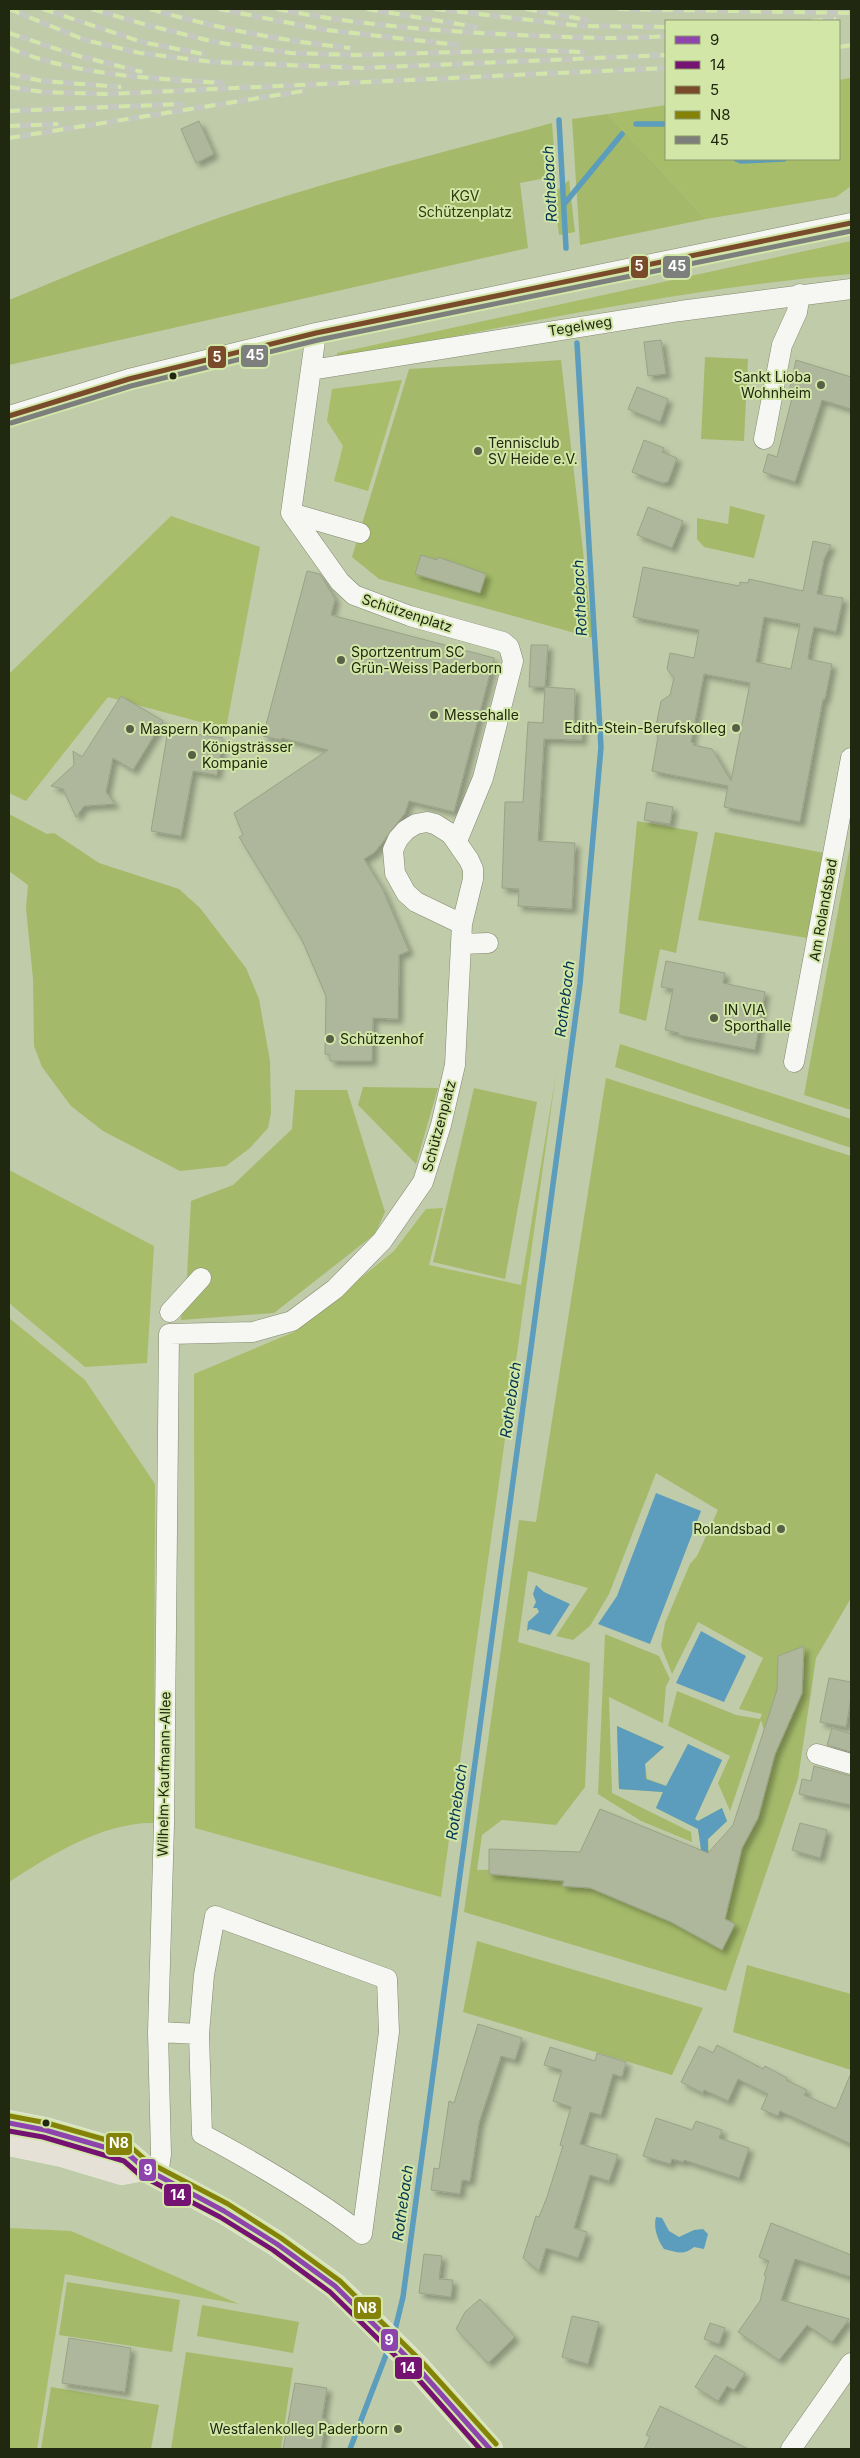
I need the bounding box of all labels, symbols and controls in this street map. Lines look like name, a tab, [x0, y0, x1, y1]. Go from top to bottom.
legend	[665, 20, 840, 160]
text: 9	[710, 30, 719, 49]
text: 14	[710, 55, 726, 74]
text: 5	[710, 80, 719, 99]
text: N8	[710, 105, 731, 124]
text: 45	[710, 130, 729, 149]
water label: Rothebach	[538, 145, 561, 223]
park label: KGV Schützenplatz	[418, 187, 512, 220]
line badge: 5	[630, 255, 649, 279]
line badge: 45	[662, 255, 691, 279]
text: 5	[635, 257, 644, 274]
text: 45	[668, 257, 686, 274]
street label: Tegelweg	[547, 312, 613, 339]
line badge: 45	[240, 344, 269, 368]
line badge: 5	[207, 345, 227, 369]
text: 45	[246, 346, 264, 363]
text: 5	[213, 348, 222, 365]
place label: Sankt Lioba Wohnheim	[733, 368, 811, 401]
unlabelled marker	[168, 371, 178, 381]
marker: Sankt Lioba Wohnheim	[815, 379, 827, 391]
place label: Tennisclub SV Heide e.V.	[488, 434, 578, 467]
marker: Tennisclub SV Heide e.V.	[472, 445, 484, 457]
water label: Rothebach	[568, 559, 591, 637]
street label: Schützenplatz	[360, 590, 455, 635]
place label: Sportzentrum SC Grün-Weiss Paderborn	[351, 643, 502, 676]
marker: Sportzentrum SC Grün-Weiss Paderborn	[335, 654, 347, 666]
place label: Messehalle	[444, 706, 519, 723]
marker: Messehalle	[428, 709, 440, 721]
place label: Edith-Stein-Berufskolleg	[564, 719, 726, 736]
place label: Maspern Kompanie	[140, 720, 268, 737]
marker: Edith-Stein-Berufskolleg	[730, 722, 742, 734]
marker: Maspern Kompanie	[124, 723, 136, 735]
place label: Königsträsser Kompanie	[202, 738, 293, 771]
marker: Königsträsser Kompanie	[186, 749, 198, 761]
street label: Am Rolandsbad	[805, 857, 840, 962]
water label: Rothebach	[550, 960, 579, 1038]
place label: IN VIA Sporthalle	[724, 1001, 791, 1034]
marker: IN VIA Sporthalle	[708, 1012, 720, 1024]
place label: Schützenhof	[340, 1030, 424, 1047]
marker: Schützenhof	[324, 1033, 336, 1045]
street label: Schützenplatz	[418, 1078, 459, 1174]
water label: Rothebach	[496, 1361, 525, 1439]
place label: Rolandsbad	[693, 1520, 771, 1537]
marker: Rolandsbad	[775, 1523, 787, 1535]
street label: Wilhelm-Kaufmann-Allee	[154, 1691, 173, 1857]
water label: Rothebach	[442, 1763, 471, 1841]
unlabelled marker	[41, 2118, 51, 2128]
line badge: N8	[105, 2132, 133, 2156]
text: N8	[109, 2134, 129, 2151]
line badge: 9	[138, 2158, 157, 2182]
text: 9	[143, 2161, 153, 2178]
water label: Rothebach	[388, 2164, 417, 2242]
line badge: 14	[163, 2183, 192, 2207]
text: 14	[170, 2186, 186, 2203]
line badge: N8	[353, 2296, 382, 2320]
text: N8	[357, 2299, 377, 2316]
line badge: 9	[380, 2328, 399, 2352]
text: 9	[384, 2331, 394, 2348]
line badge: 14	[394, 2356, 423, 2380]
text: 14	[400, 2359, 416, 2376]
place label: Westfalenkolleg Paderborn	[209, 2420, 388, 2437]
marker: Westfalenkolleg Paderborn	[392, 2423, 404, 2435]

